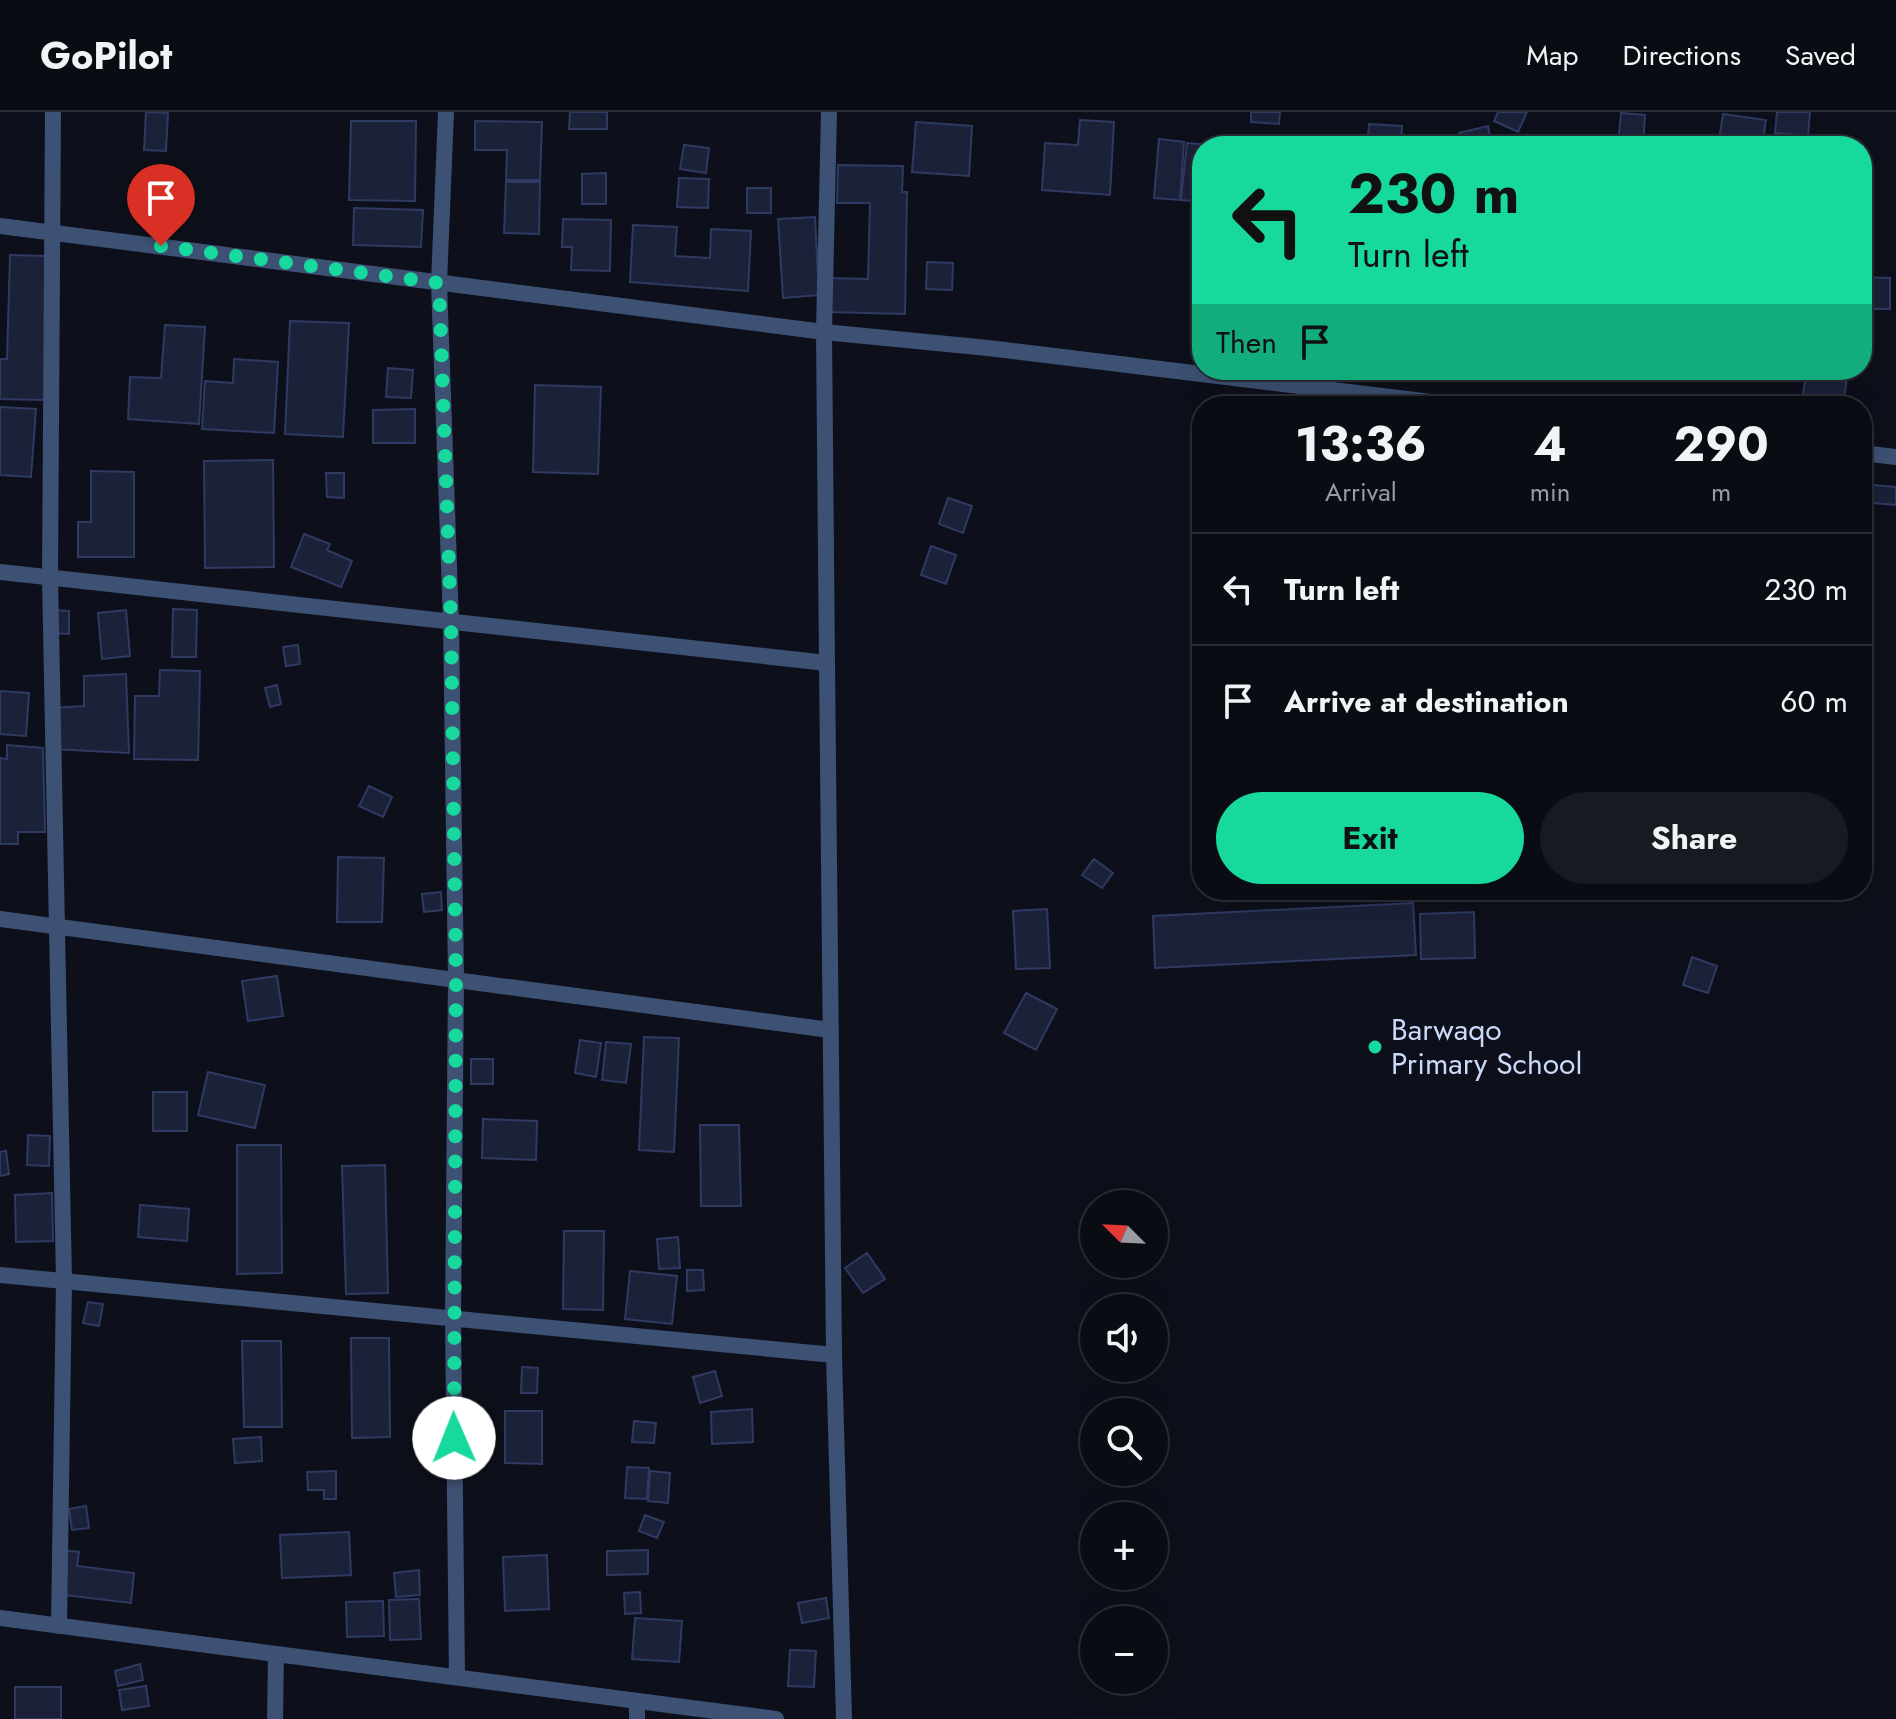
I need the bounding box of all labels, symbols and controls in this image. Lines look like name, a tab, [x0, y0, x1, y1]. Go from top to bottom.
text: GoPilot	[40, 28, 172, 83]
text: Map	[1526, 35, 1578, 76]
text: Directions	[1622, 35, 1741, 76]
text: Saved	[1785, 35, 1856, 76]
text: 230 m	[1348, 153, 1519, 234]
pin	[127, 164, 195, 246]
icon: left	[1216, 168, 1320, 272]
icon: arrive	[139, 176, 183, 220]
text: Turn left	[1348, 228, 1469, 280]
icon: arrive	[1293, 320, 1337, 364]
text: Then	[1216, 321, 1277, 364]
text: 13:36	[1295, 410, 1427, 479]
text: 4	[1533, 410, 1567, 479]
text: 290	[1674, 410, 1769, 479]
text: Arrival	[1325, 473, 1397, 511]
text: min	[1530, 473, 1570, 511]
text: m	[1711, 473, 1731, 511]
icon: left	[1216, 567, 1260, 611]
text: Turn left	[1284, 568, 1399, 611]
text: 230 m	[1764, 568, 1848, 611]
icon: arrive	[1216, 679, 1260, 723]
text: Arrive at destination	[1284, 680, 1569, 723]
text: 60 m	[1780, 680, 1848, 723]
button: Exit	[1216, 792, 1524, 884]
button: Share	[1540, 792, 1848, 884]
place label: Barwaqo Primary School	[1391, 1008, 1582, 1085]
marker: Barwaqo Primary School	[1366, 1038, 1384, 1056]
north arrow	[1080, 1190, 1168, 1278]
map controls	[1080, 1190, 1168, 1694]
button: sound	[1080, 1294, 1168, 1382]
position arrow	[412, 1396, 496, 1480]
button: search	[1080, 1398, 1168, 1486]
button: +	[1080, 1502, 1168, 1590]
button: −	[1080, 1606, 1168, 1694]

